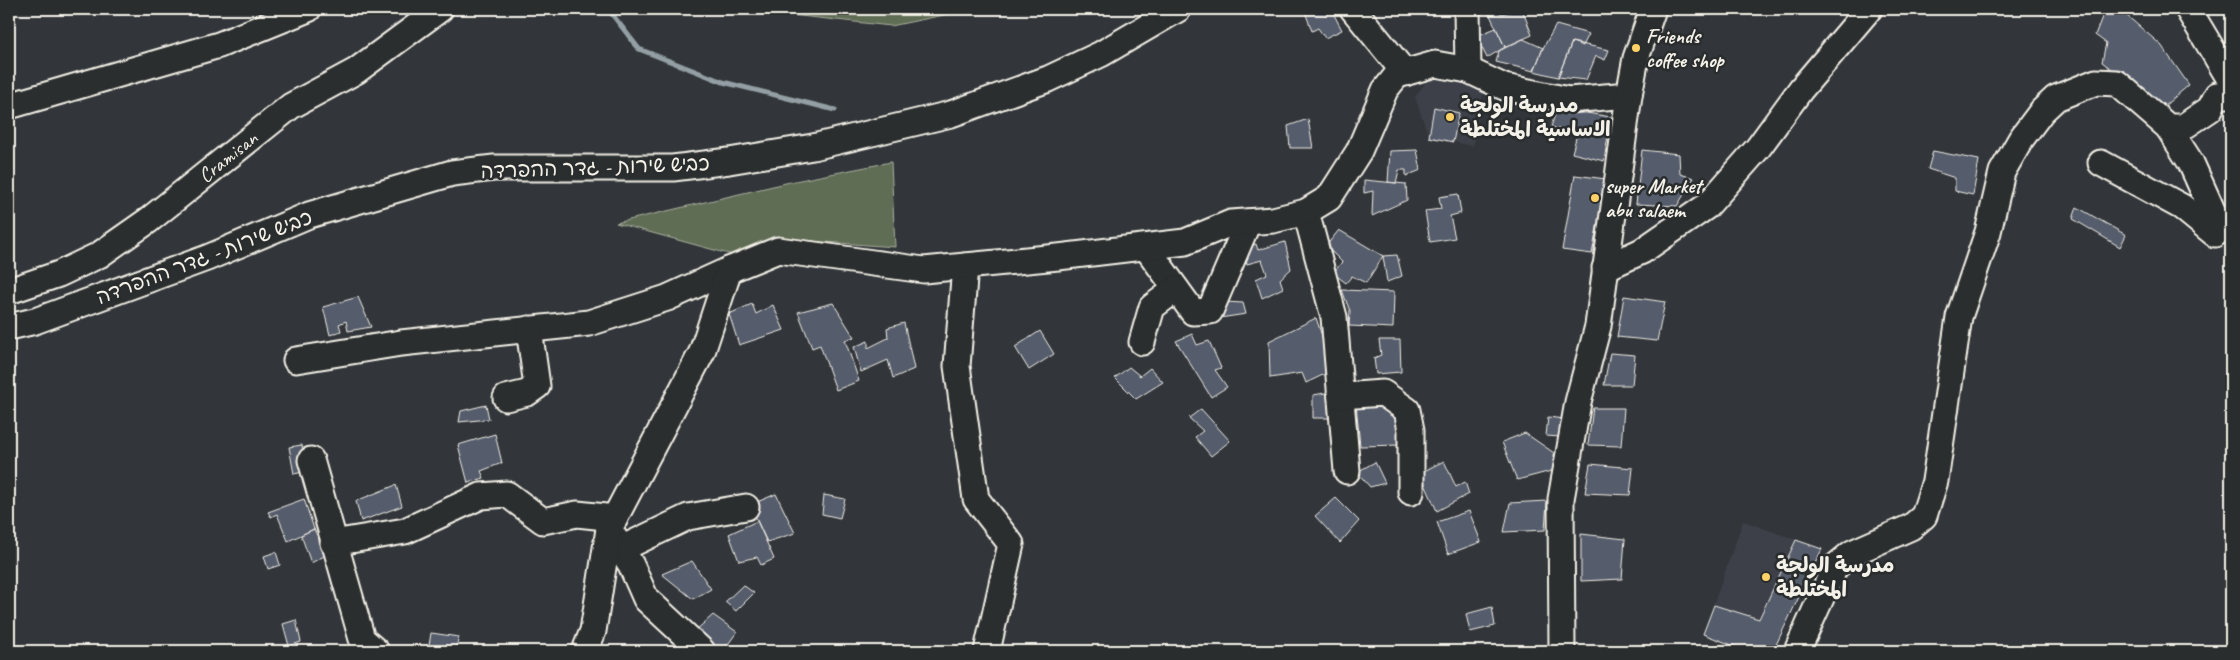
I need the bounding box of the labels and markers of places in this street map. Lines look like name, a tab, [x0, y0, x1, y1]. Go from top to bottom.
place label: Friends coffee shop	[1646, 23, 1726, 73]
marker: Friends coffee shop	[1630, 42, 1642, 54]
place label: مدرسة الولجة الاساسية المختلطة	[1460, 92, 1611, 142]
marker: مدرسة الولجة الاساسية المختلطة	[1444, 111, 1456, 123]
place label: super Market abu salaem	[1605, 173, 1704, 223]
marker: super Market abu salaem	[1589, 192, 1601, 204]
place label: مدرسة الولجة المختلطة	[1776, 552, 1894, 602]
marker: مدرسة الولجة المختلطة	[1760, 571, 1772, 583]

